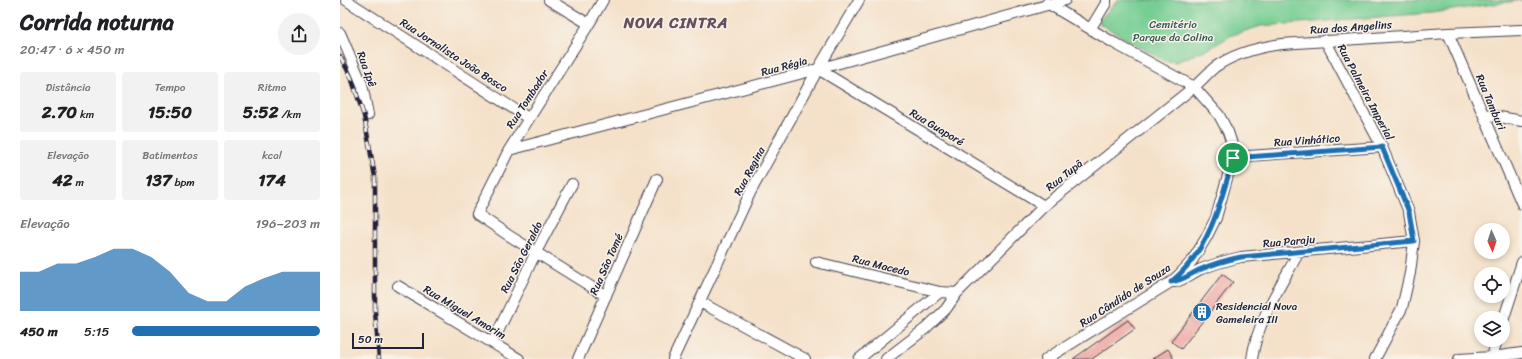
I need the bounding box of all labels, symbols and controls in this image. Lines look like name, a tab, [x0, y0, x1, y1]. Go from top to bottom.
text: Corrida noturna	[20, 3, 174, 42]
district label: NOVA CINTRA	[623, 10, 728, 36]
button: share	[278, 13, 320, 55]
street label: Rua Jornalista João Bosco	[396, 13, 512, 98]
park label: Cemitério Parque da Colina	[1133, 15, 1214, 47]
street label: Rua dos Angelins	[1310, 15, 1393, 40]
text: 20:47 · 6 × 450 m	[20, 38, 124, 61]
street label: Rua Palmeira Imperial	[1332, 41, 1399, 145]
street label: Rua Ipê	[351, 49, 382, 90]
street label: Rua Régia	[759, 51, 810, 82]
street label: Rua Tombador	[501, 65, 554, 133]
street label: Rua Tamburi	[1470, 71, 1511, 134]
text: Distância	[45, 78, 91, 97]
text: Tempo	[155, 78, 185, 97]
text: Ritmo	[258, 78, 286, 97]
text: 2.70	[42, 97, 77, 127]
text: 15:50	[148, 97, 192, 127]
text: 5:52	[243, 97, 279, 127]
street label: Rua Guaporé	[906, 104, 968, 151]
text: km	[77, 105, 94, 124]
text: /km	[279, 105, 301, 124]
street label: Rua Vinhático	[1273, 129, 1341, 152]
pin	[1216, 141, 1250, 175]
street label: Rua Regina	[729, 143, 770, 199]
text: Elevação	[47, 146, 89, 165]
text: Batimentos	[142, 146, 198, 165]
text: kcal	[262, 146, 282, 165]
icon: arrive	[1222, 147, 1244, 169]
street label: Rua Tupã	[1041, 154, 1087, 196]
text: 42	[52, 165, 73, 195]
text: 137	[145, 165, 172, 195]
text: 174	[258, 165, 286, 195]
text: m	[73, 173, 84, 192]
text: bpm	[172, 173, 195, 192]
text: Elevação	[20, 212, 70, 235]
text: 196–203 m	[255, 212, 320, 235]
street label: Rua São Geraldo	[495, 217, 548, 297]
north arrow	[1474, 223, 1510, 259]
map controls	[1474, 223, 1510, 347]
street label: Rua São Tomé	[584, 230, 629, 298]
street label: Rua Paraju	[1262, 230, 1316, 253]
street label: Rua Macedo	[850, 249, 912, 282]
street label: Rua Cândido de Souza	[1076, 258, 1175, 332]
button: locate	[1474, 267, 1510, 303]
street label: Rua Miguel Amorim	[420, 280, 510, 345]
place label: Residencial Nova Gameleira III	[1216, 297, 1298, 329]
building icon: Residencial Nova Gameleira III	[1191, 301, 1213, 323]
button: layers	[1474, 311, 1510, 347]
text: 450 m	[20, 320, 58, 343]
text: 5:15	[84, 320, 109, 343]
text: 50 m	[358, 330, 383, 349]
scale bar	[352, 331, 424, 350]

